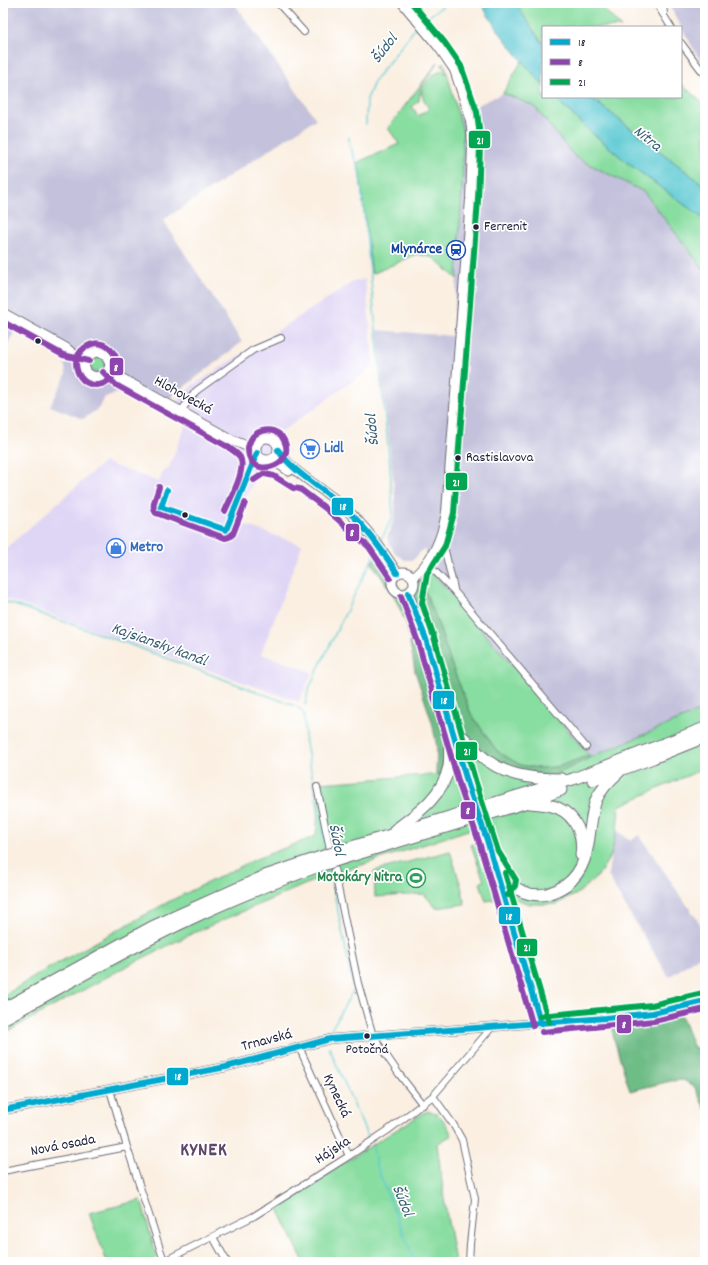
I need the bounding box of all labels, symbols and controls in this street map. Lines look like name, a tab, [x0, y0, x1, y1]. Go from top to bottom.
legend	[542, 26, 682, 98]
water label: Šúdol	[366, 28, 405, 69]
text: 18	[578, 35, 586, 52]
text: 8	[578, 55, 583, 72]
text: 21	[578, 75, 586, 92]
water label: Nitra	[628, 121, 667, 158]
line badge: 21	[468, 130, 491, 149]
text: 21	[476, 134, 484, 150]
place label: Ferrenit	[484, 217, 527, 237]
marker: Ferrenit	[471, 222, 481, 232]
place label: Mlynárce	[391, 239, 442, 261]
station icon: Mlynárce	[445, 239, 467, 261]
unlabelled marker	[33, 336, 43, 346]
line badge: 8	[109, 357, 124, 376]
text: 8	[114, 361, 119, 377]
street label: Hlohovecká	[150, 371, 217, 421]
water label: Šúdol	[360, 412, 386, 447]
supermarket icon: Lidl	[299, 438, 321, 460]
place label: Lidl	[324, 438, 344, 460]
place label: Rastislavova	[466, 448, 534, 468]
marker: Rastislavova	[453, 453, 463, 463]
line badge: 21	[445, 472, 468, 491]
text: 21	[452, 476, 460, 492]
line badge: 18	[331, 497, 354, 516]
text: 18	[340, 500, 347, 516]
unlabelled marker	[180, 510, 190, 520]
line badge: 8	[345, 523, 360, 542]
text: 8	[350, 526, 355, 542]
shop icon: Metro	[105, 537, 127, 559]
place label: Metro	[130, 537, 163, 559]
water label: Kajsiansky kanál	[108, 617, 211, 673]
line badge: 18	[432, 690, 455, 710]
text: 18	[441, 694, 448, 710]
line badge: 21	[455, 741, 478, 761]
text: 21	[463, 745, 471, 761]
line badge: 8	[460, 801, 476, 820]
text: 8	[466, 804, 471, 820]
water label: Šúdol	[322, 822, 351, 859]
place label: Motokáry Nitra	[317, 867, 403, 889]
sports icon: Motokáry Nitra	[405, 867, 427, 889]
line badge: 18	[498, 906, 521, 925]
text: 18	[506, 910, 513, 926]
line badge: 21	[516, 938, 538, 957]
text: 21	[523, 941, 531, 957]
line badge: 8	[616, 1014, 632, 1034]
text: 8	[622, 1018, 627, 1034]
street label: Trnavská	[239, 1024, 295, 1058]
marker: Potočná	[362, 1031, 372, 1041]
place label: Potočná	[345, 1040, 389, 1060]
line badge: 18	[166, 1067, 189, 1086]
text: 18	[175, 1070, 182, 1086]
street label: Kynecká	[316, 1070, 356, 1122]
street label: Nová osada	[29, 1129, 98, 1163]
street label: Hájska	[311, 1131, 356, 1171]
district label: KYNEK	[180, 1138, 228, 1165]
water label: Šúdol	[385, 1182, 419, 1221]

